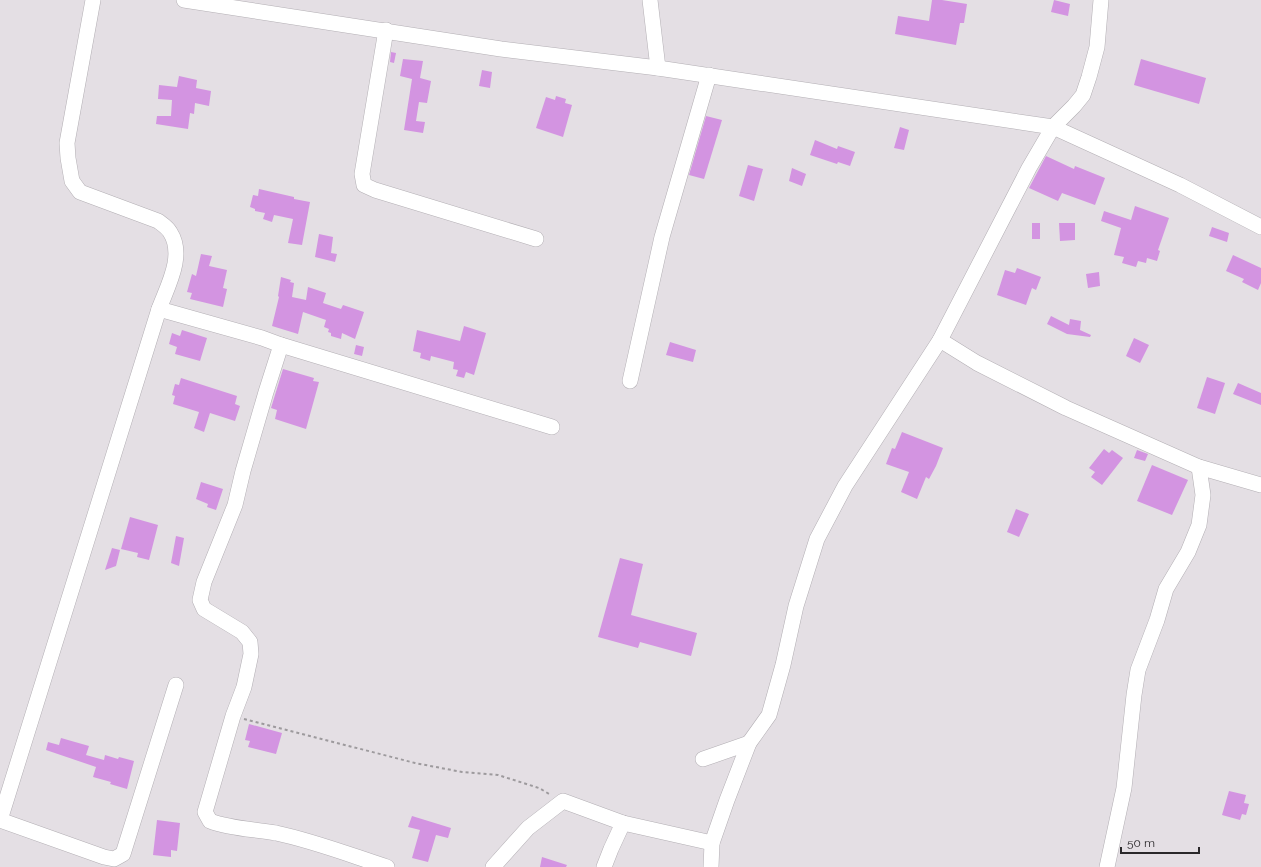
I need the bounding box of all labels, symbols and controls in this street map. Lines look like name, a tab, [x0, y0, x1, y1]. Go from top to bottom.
scale bar	[1121, 829, 1199, 855]
text: 50 m	[1127, 836, 1155, 850]

